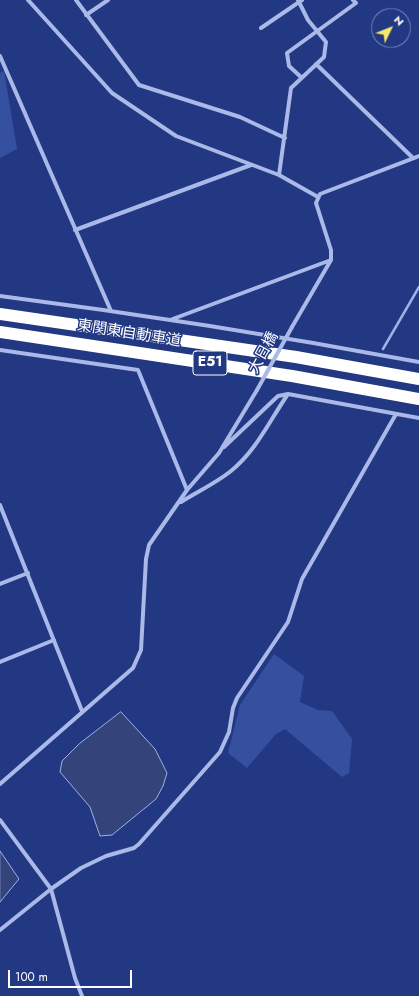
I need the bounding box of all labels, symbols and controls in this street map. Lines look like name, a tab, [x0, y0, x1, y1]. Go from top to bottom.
north arrow	[371, 8, 411, 48]
text: N	[390, 12, 408, 29]
street label: 東関東自動車道	[76, 317, 182, 351]
street label: 大日橋	[245, 329, 283, 377]
road number: E51	[193, 351, 227, 375]
scale bar	[10, 962, 134, 988]
text: 100 m	[15, 968, 48, 986]

